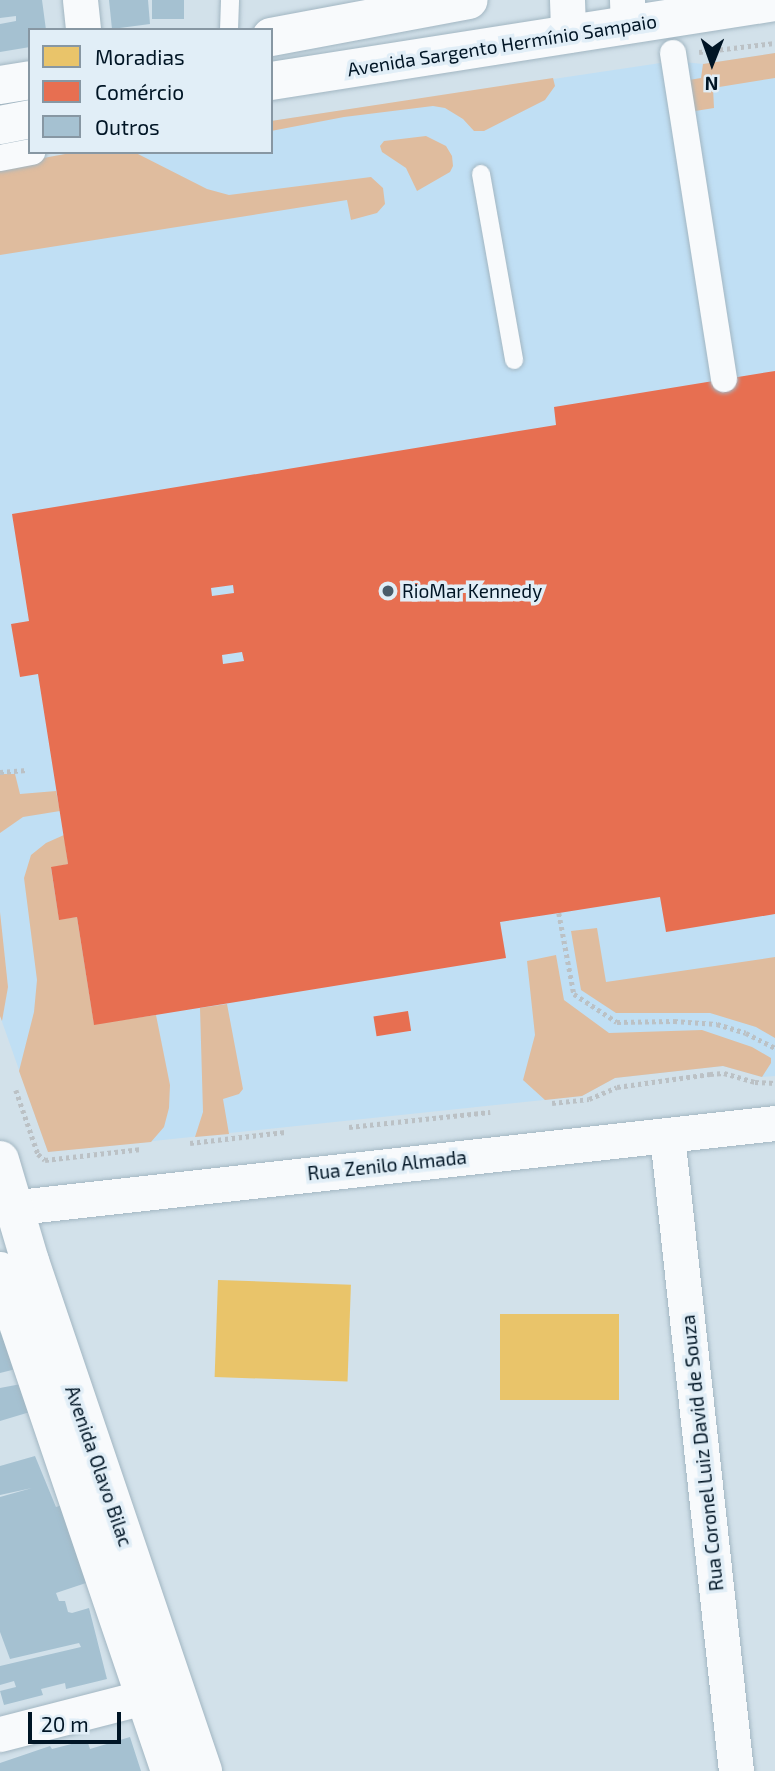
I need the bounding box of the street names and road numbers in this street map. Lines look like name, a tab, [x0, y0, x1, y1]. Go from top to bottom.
street label: Avenida Sargento Hermínio Sampaio	[346, 9, 658, 81]
street label: Rua Zenilo Almada	[306, 1145, 468, 1185]
street label: Rua Coronel Luiz David de Souza	[676, 1314, 728, 1592]
street label: Avenida Olavo Bilac	[61, 1383, 137, 1549]

